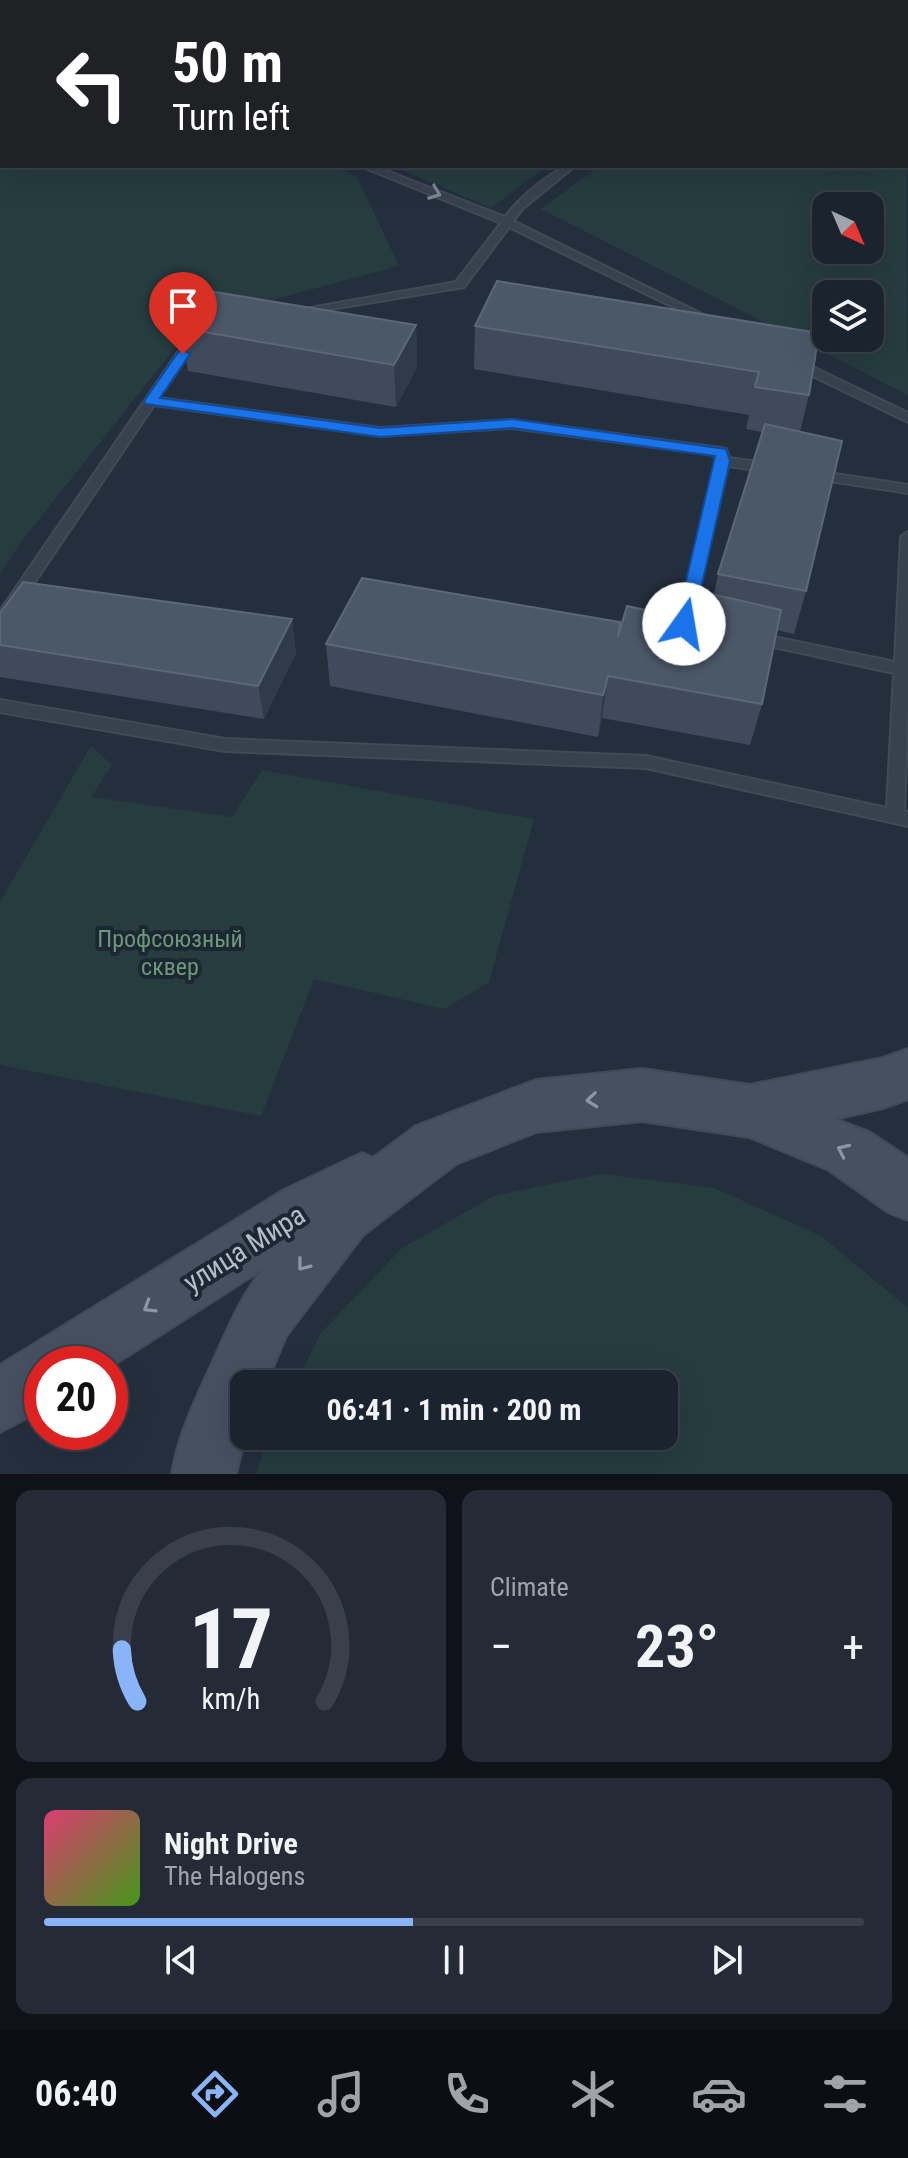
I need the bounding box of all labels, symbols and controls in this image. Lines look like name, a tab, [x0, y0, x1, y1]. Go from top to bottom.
text: 50 m	[172, 30, 283, 96]
icon: left	[40, 32, 144, 136]
text: Turn left	[172, 97, 290, 139]
one-way arrow	[427, 184, 441, 200]
north arrow	[812, 192, 884, 264]
map controls	[812, 192, 884, 352]
pin	[149, 272, 217, 354]
button: layers	[812, 280, 884, 352]
icon: arrive	[161, 284, 205, 328]
position arrow	[642, 582, 726, 666]
park label: Профсоюзный сквер	[97, 925, 243, 981]
one-way arrow	[585, 1091, 598, 1108]
one-way arrow	[836, 1144, 851, 1160]
street label: улица Мира	[178, 1198, 311, 1299]
one-way arrow	[299, 1256, 313, 1271]
one-way arrow	[144, 1297, 158, 1312]
speed limit sign: 20	[24, 1346, 128, 1450]
text: 06:41 · 1 min · 200 m	[327, 1392, 581, 1427]
text: Climate	[490, 1572, 569, 1602]
text: 17	[189, 1591, 273, 1688]
text: 23°	[635, 1611, 719, 1682]
text: −	[490, 1621, 512, 1673]
text: +	[842, 1621, 864, 1673]
text: km/h	[202, 1682, 260, 1716]
text: Night Drive	[164, 1826, 298, 1861]
text: The Halogens	[164, 1861, 305, 1891]
icon: previous	[159, 1938, 203, 1982]
icon: pause	[432, 1938, 476, 1982]
icon: next	[705, 1938, 749, 1982]
icon: directions	[187, 2066, 243, 2122]
icon: music	[313, 2066, 369, 2122]
icon: phone	[439, 2066, 495, 2122]
icon: climate	[565, 2066, 621, 2122]
icon: car	[691, 2066, 747, 2122]
icon: filters	[817, 2066, 873, 2122]
text: 06:40	[35, 2073, 118, 2115]

